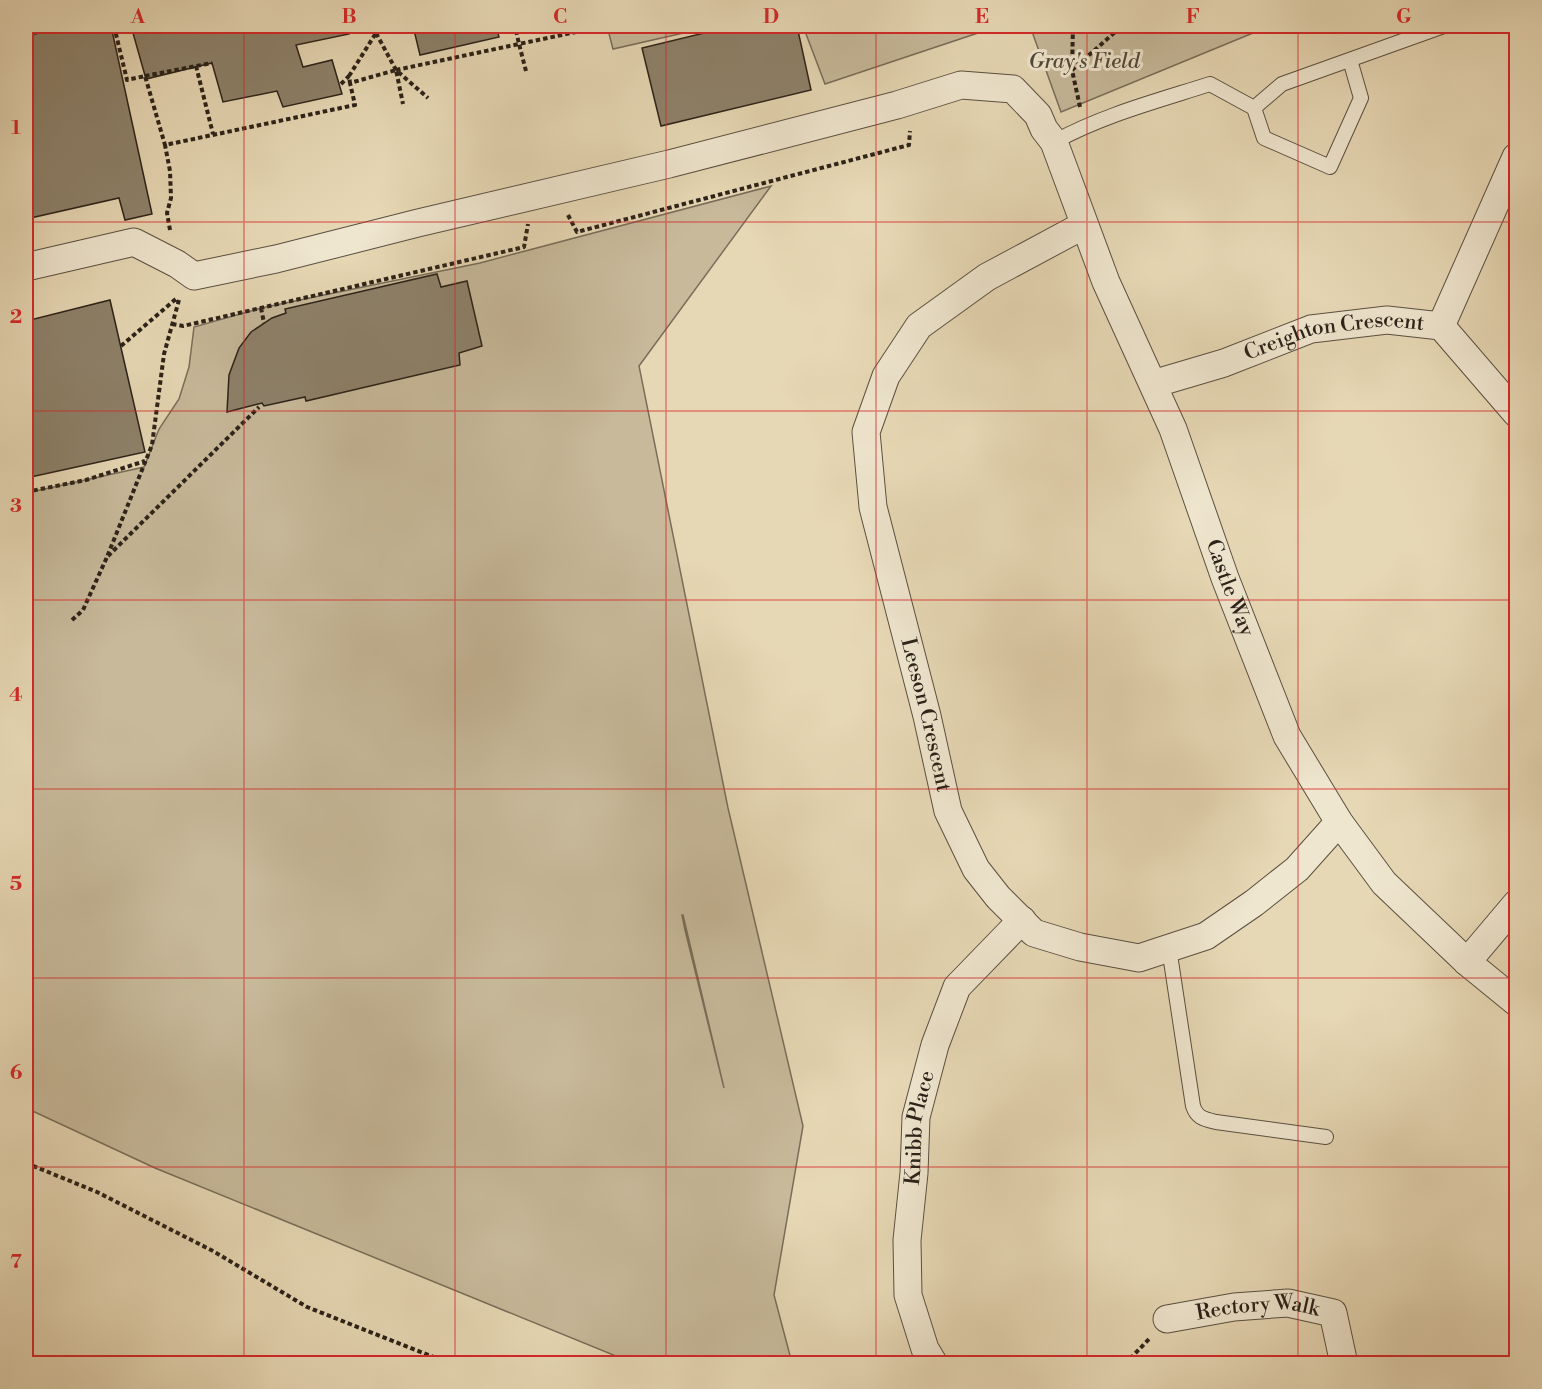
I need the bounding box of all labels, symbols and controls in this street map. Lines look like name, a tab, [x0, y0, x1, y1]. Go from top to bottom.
text: A	[130, 5, 146, 30]
text: B	[341, 5, 357, 30]
text: C	[553, 5, 567, 30]
text: D	[763, 5, 779, 30]
text: E	[975, 5, 989, 30]
text: F	[1186, 5, 1200, 30]
text: G	[1396, 5, 1412, 30]
park label: Gray's Field	[1028, 49, 1141, 75]
text: 1	[11, 116, 21, 141]
text: 2	[10, 305, 22, 330]
street label: Creighton Crescent	[1240, 307, 1426, 367]
text: 3	[10, 494, 22, 519]
street label: Castle Way	[1200, 536, 1260, 641]
street label: Leeson Crescent	[894, 635, 956, 795]
text: 4	[9, 683, 23, 708]
text: 5	[10, 872, 22, 897]
text: 6	[10, 1061, 23, 1086]
street label: Knibb Place	[900, 1068, 941, 1187]
text: 7	[10, 1250, 22, 1275]
street label: Rectory Walk	[1194, 1290, 1323, 1327]

